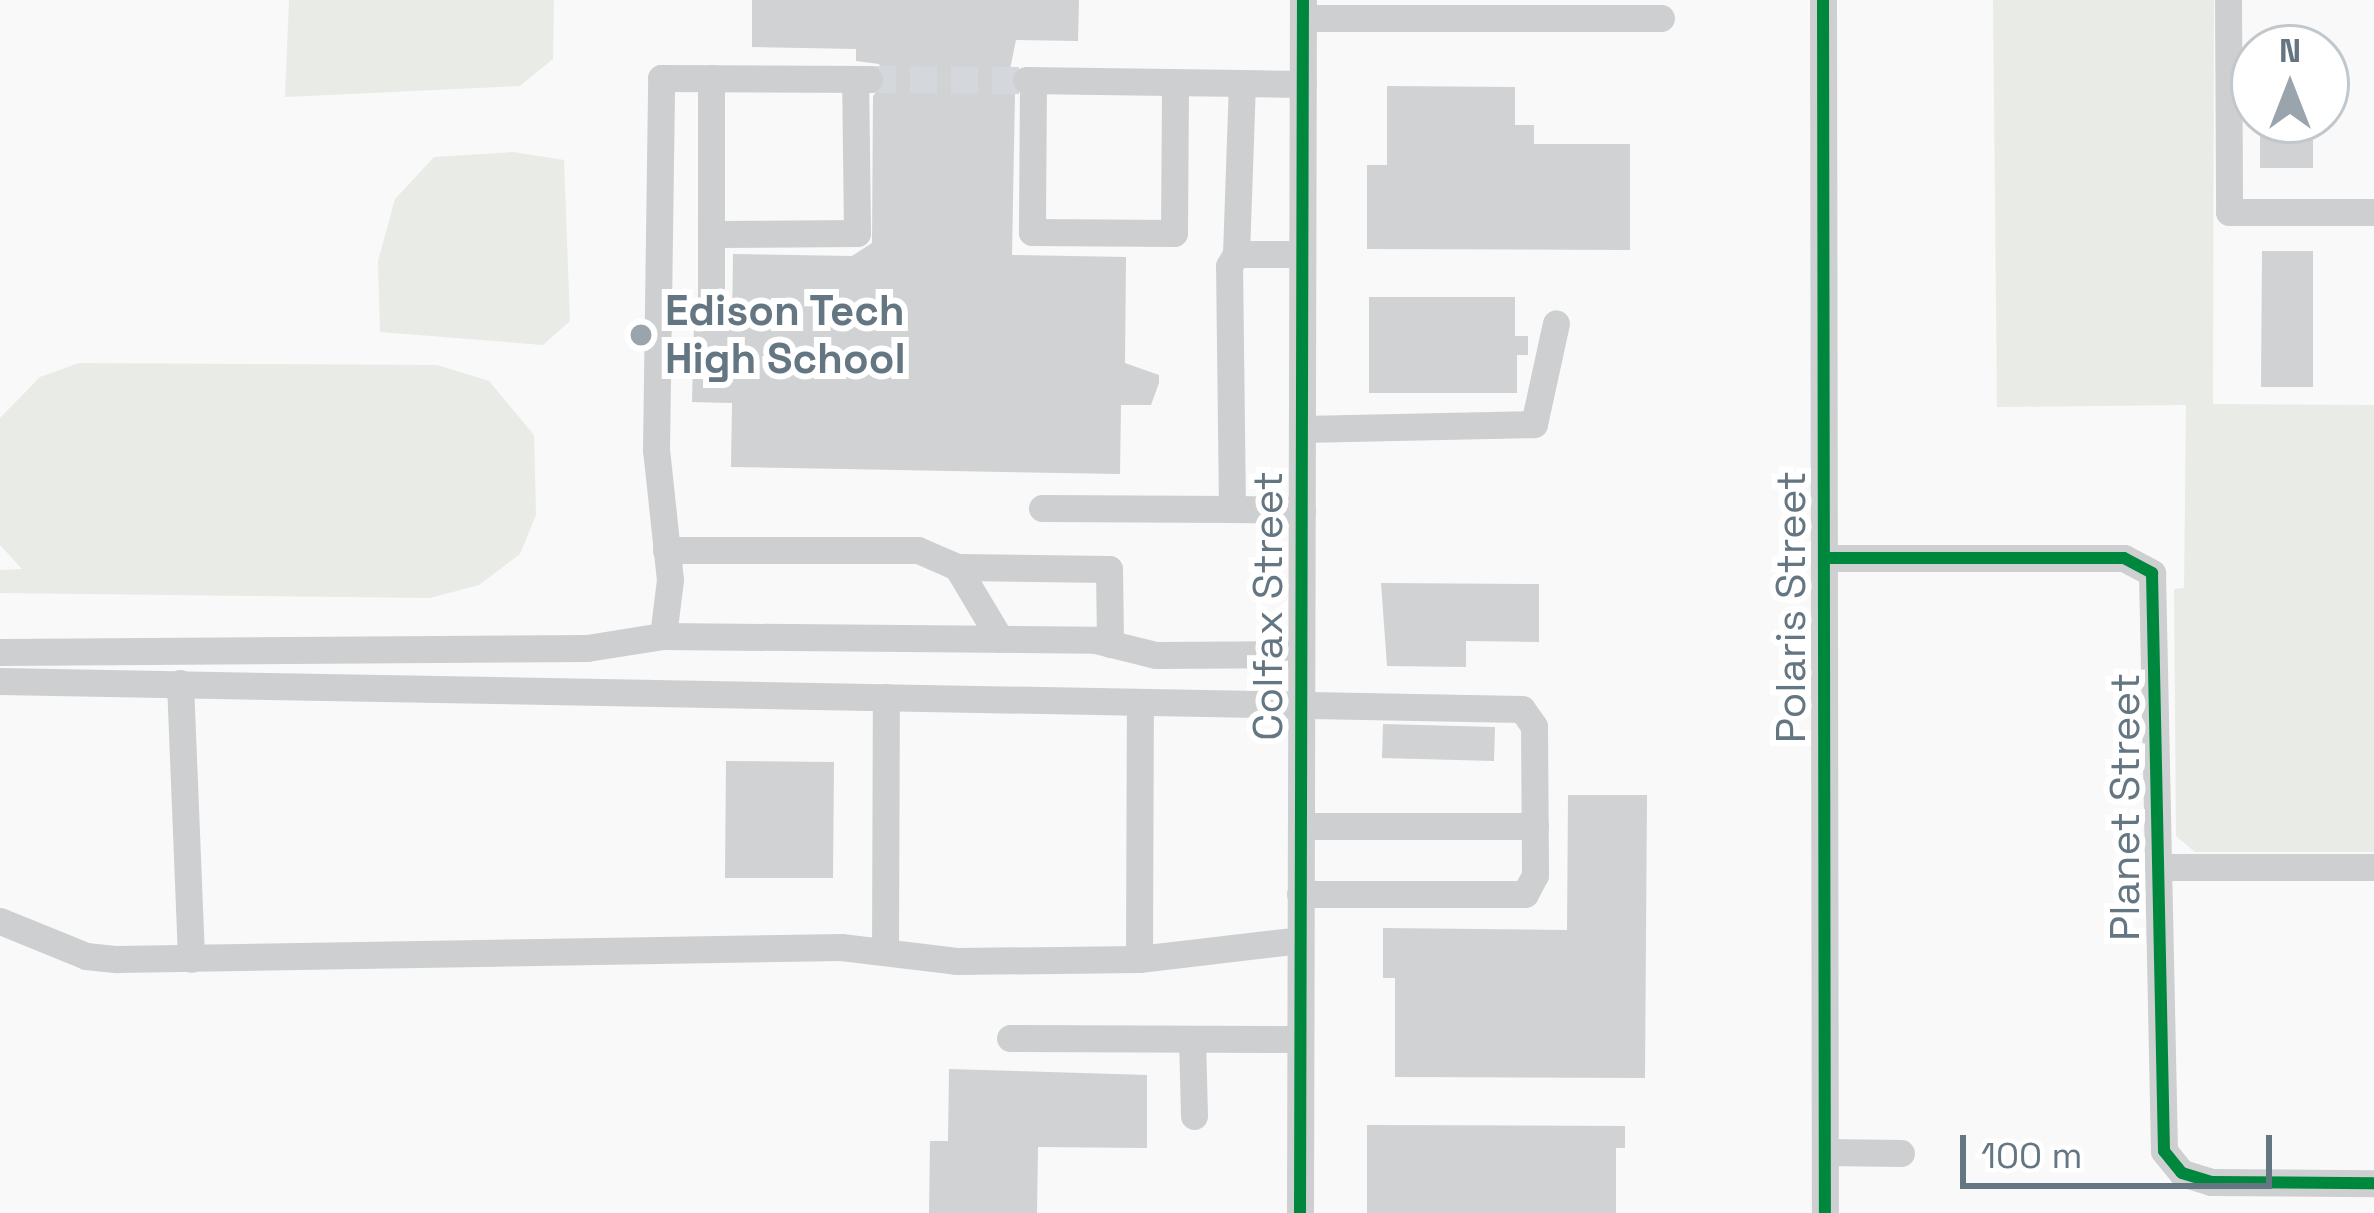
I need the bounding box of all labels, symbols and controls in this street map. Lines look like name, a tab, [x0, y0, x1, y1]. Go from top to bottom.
north arrow	[2230, 24, 2350, 144]
text: N	[2279, 30, 2301, 72]
place label: Edison Tech High School	[665, 286, 906, 385]
marker: Edison Tech High School	[628, 322, 654, 348]
street label: Colfax Street	[1243, 471, 1293, 741]
street label: Polaris Street	[1766, 471, 1816, 743]
street label: Planet Street	[2100, 673, 2150, 941]
scale bar	[1966, 1111, 2278, 1185]
text: 100 m	[1981, 1133, 2082, 1179]

